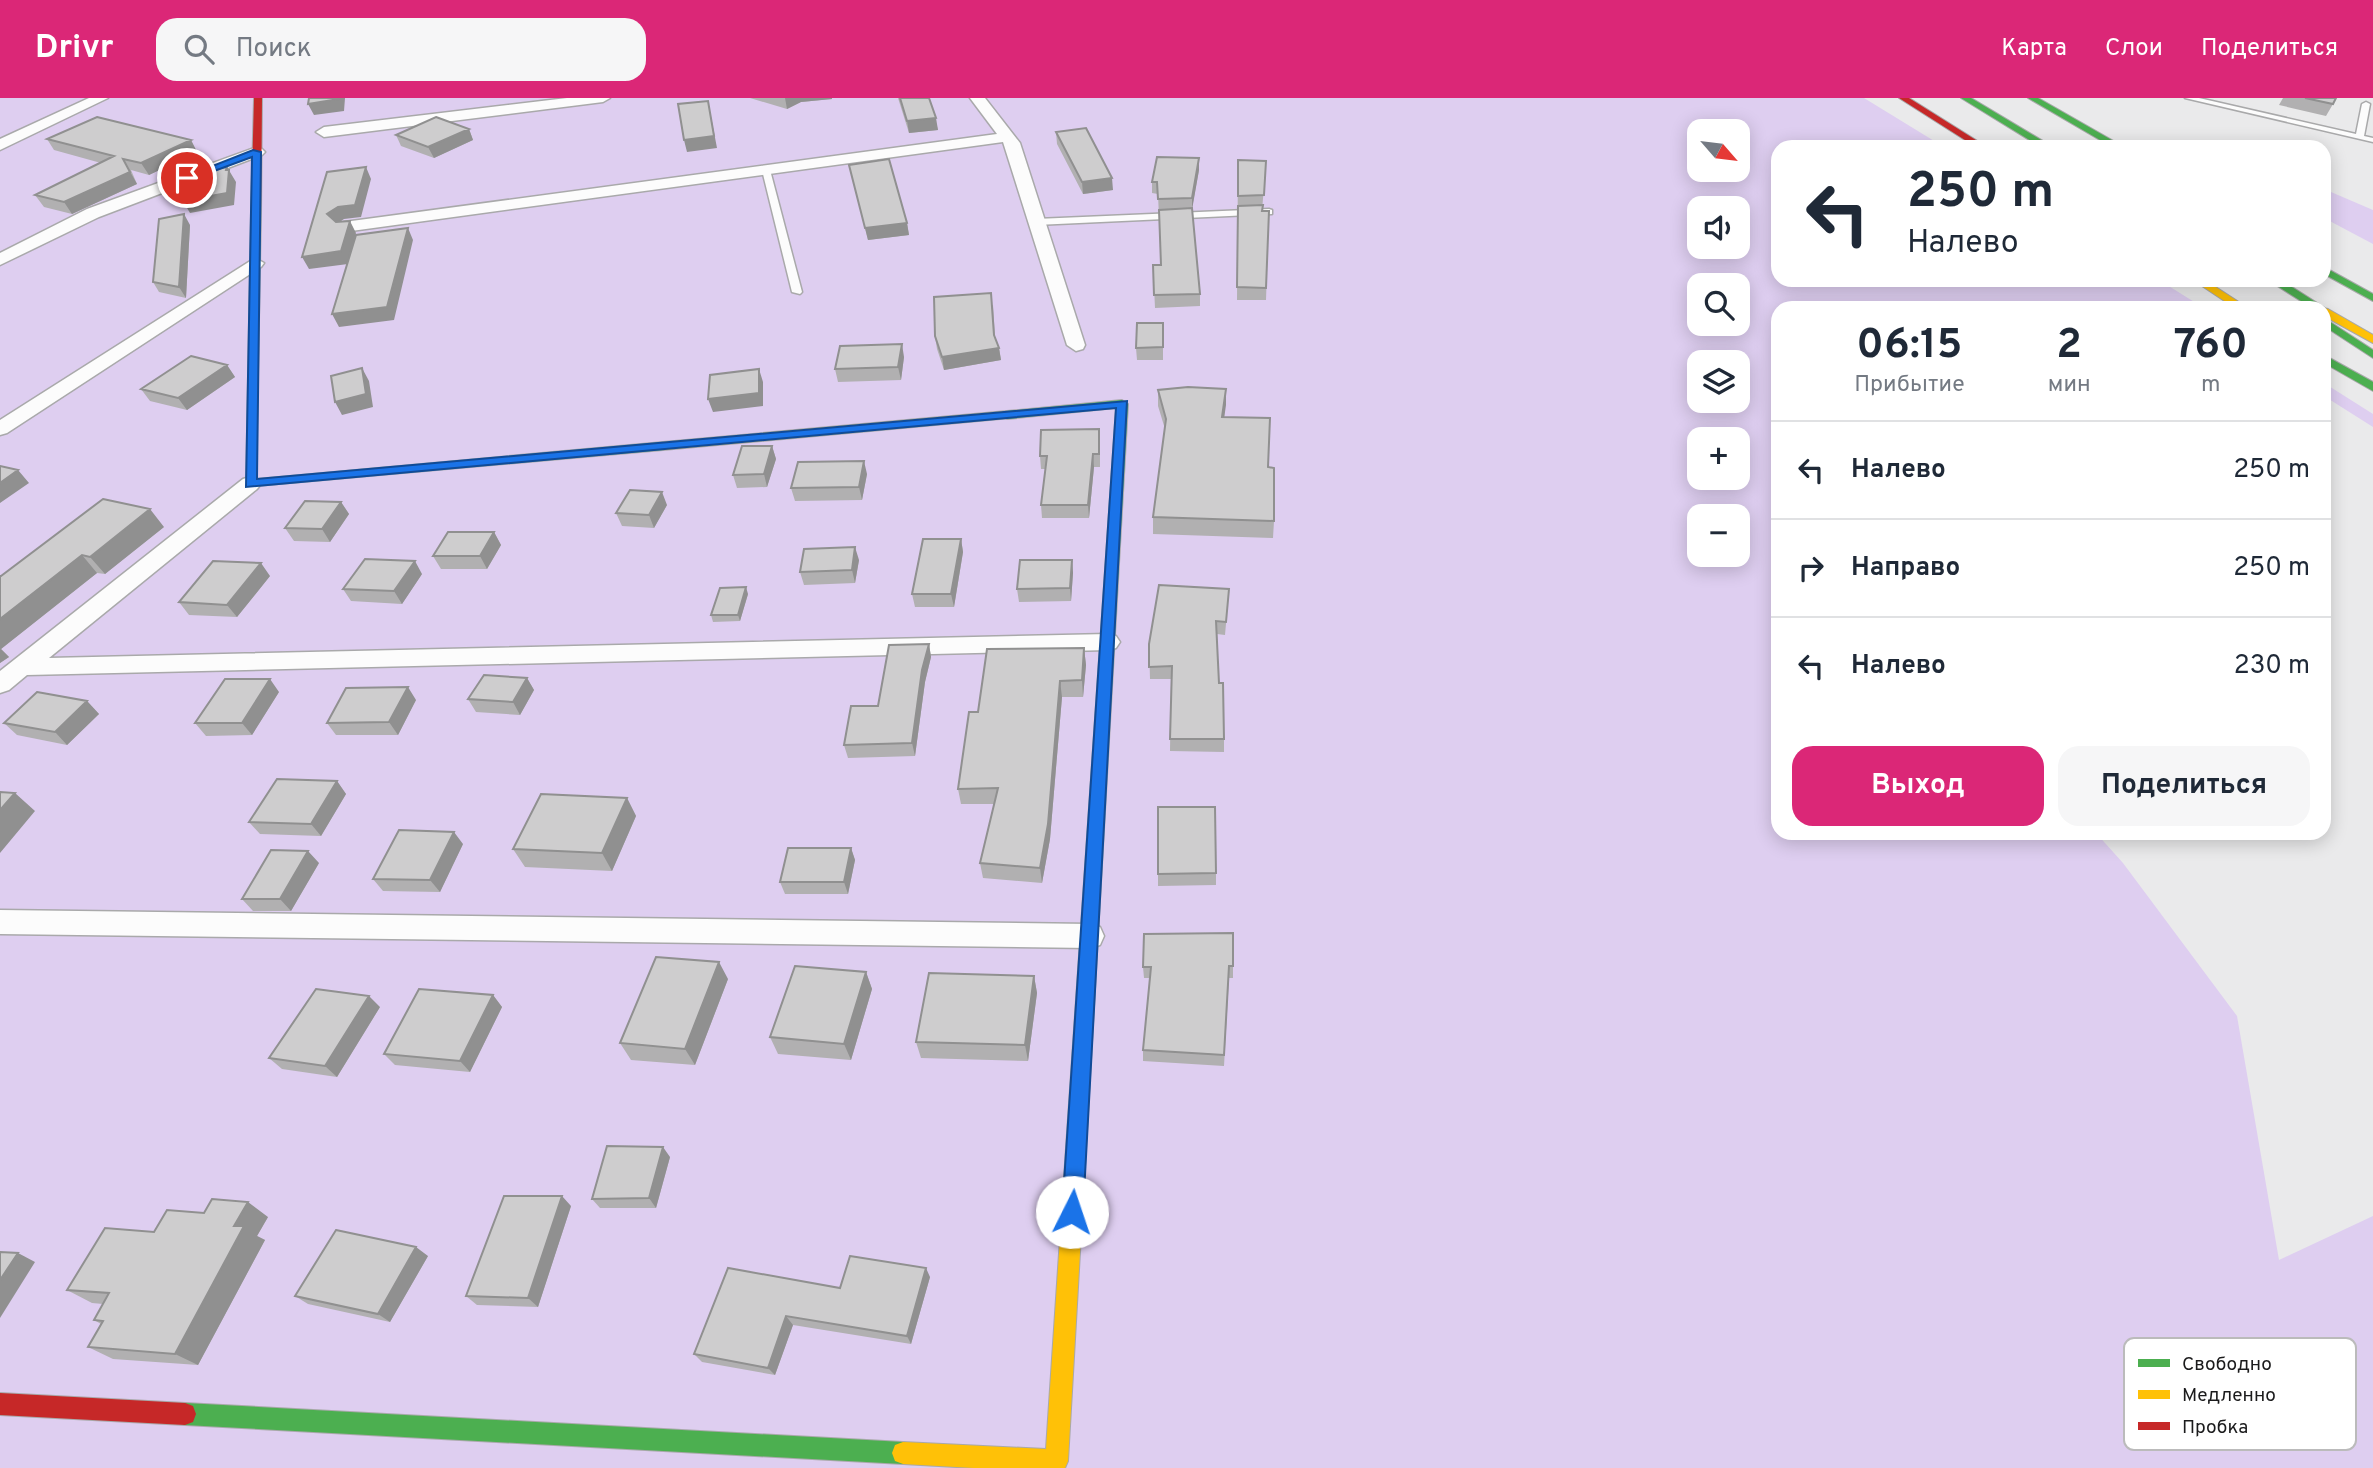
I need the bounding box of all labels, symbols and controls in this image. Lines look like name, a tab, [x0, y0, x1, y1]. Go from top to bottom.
search box	[156, 18, 646, 81]
text: Drivr	[35, 28, 114, 70]
icon: search	[180, 30, 218, 68]
text: Поиск	[236, 33, 312, 66]
text: Карта	[2001, 34, 2067, 64]
text: Слои	[2105, 34, 2163, 64]
text: Поделиться	[2201, 34, 2338, 64]
north arrow	[1687, 119, 1750, 182]
map controls	[1687, 119, 1750, 567]
pin	[157, 148, 217, 208]
icon: arrive	[168, 159, 206, 197]
text: 250 m	[1907, 163, 2054, 225]
icon: left	[1792, 168, 1883, 259]
button: sound	[1687, 196, 1750, 259]
text: Налево	[1907, 224, 2019, 264]
button: search	[1687, 273, 1750, 336]
text: 06:15	[1856, 320, 1962, 373]
text: 2	[2056, 320, 2082, 373]
text: 760	[2174, 320, 2248, 373]
button: layers	[1687, 350, 1750, 413]
text: Прибытие	[1854, 371, 1965, 400]
text: мин	[2048, 371, 2091, 400]
text: m	[2201, 371, 2221, 400]
button: +	[1687, 427, 1750, 490]
icon: left	[1792, 451, 1830, 489]
text: Налево	[1851, 454, 1946, 487]
text: 250 m	[2233, 454, 2310, 487]
button: −	[1687, 504, 1750, 567]
icon: right	[1792, 549, 1830, 587]
text: Направо	[1851, 552, 1960, 585]
text: 250 m	[2233, 552, 2310, 585]
icon: left	[1792, 647, 1830, 685]
text: Налево	[1851, 650, 1946, 683]
text: 230 m	[2234, 650, 2310, 683]
button: Выход	[1792, 746, 2044, 826]
button: Поделиться	[2058, 746, 2310, 826]
position arrow	[1035, 1175, 1109, 1249]
legend	[2124, 1338, 2356, 1450]
text: Свободно	[2182, 1353, 2272, 1377]
text: Медленно	[2182, 1384, 2276, 1408]
text: Пробка	[2182, 1416, 2248, 1440]

